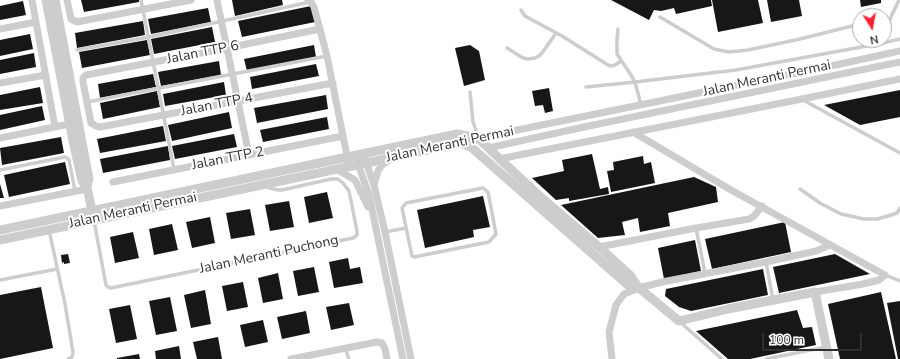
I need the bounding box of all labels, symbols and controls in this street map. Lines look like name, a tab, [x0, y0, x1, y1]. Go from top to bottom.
north arrow	[852, 8, 892, 48]
text: N	[869, 31, 880, 47]
street label: Jalan TTP 6	[166, 38, 240, 68]
street label: Jalan Meranti Permai	[702, 57, 832, 101]
street label: Jalan TTP 4	[180, 90, 254, 120]
street label: Jalan Meranti Permai	[385, 123, 515, 167]
street label: Jalan TTP 2	[191, 144, 265, 174]
street label: Jalan Meranti Permai	[68, 189, 198, 233]
street label: Jalan Meranti Puchong	[198, 232, 340, 278]
scale bar	[764, 325, 864, 351]
text: 100 m	[769, 332, 804, 348]

